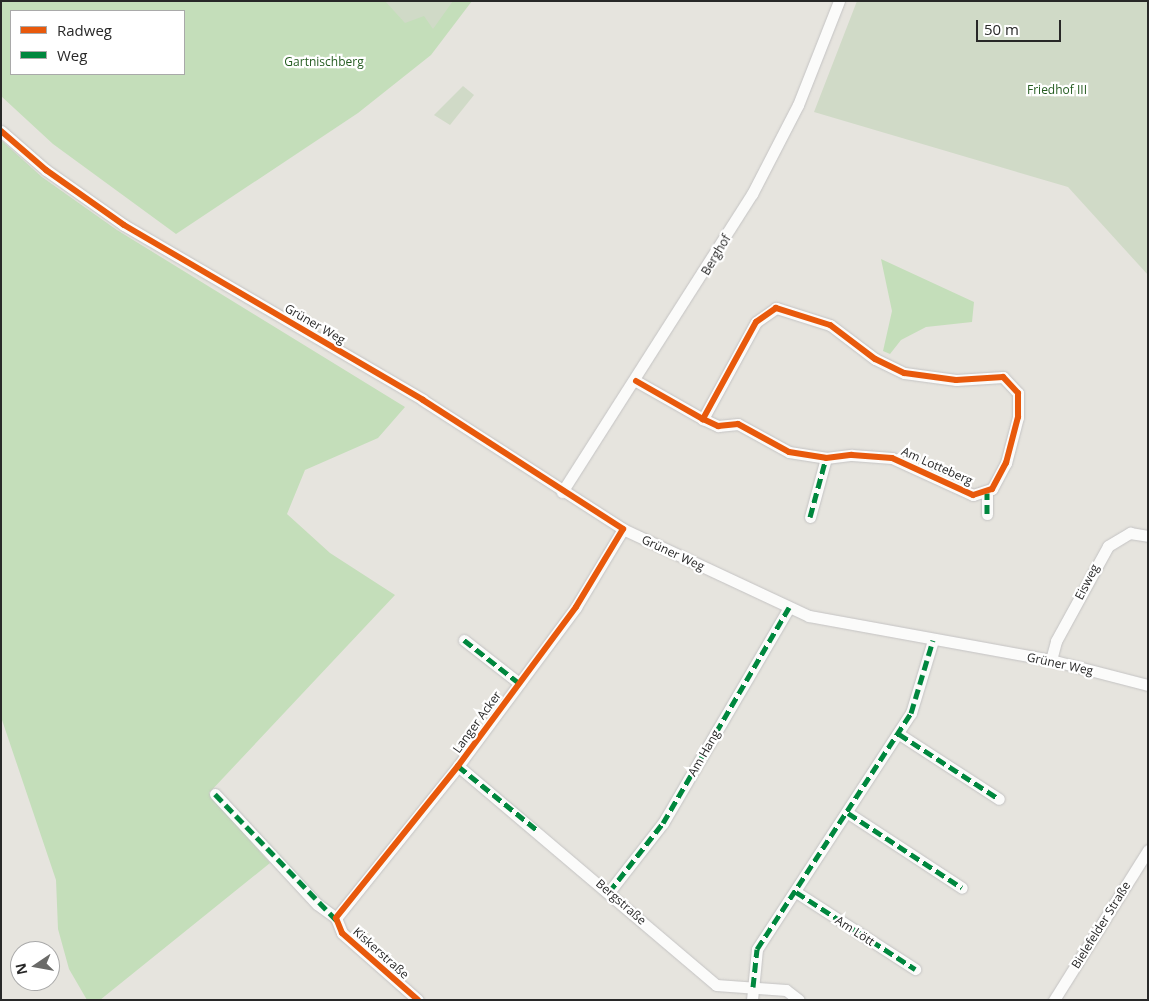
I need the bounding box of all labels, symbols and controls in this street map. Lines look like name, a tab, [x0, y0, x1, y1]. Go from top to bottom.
legend	[10, 10, 185, 75]
scale bar	[979, 10, 1064, 42]
text: 50 m	[984, 19, 1019, 39]
text: Radweg	[57, 20, 112, 40]
text: Weg	[57, 45, 87, 65]
park label: Gartnischberg	[284, 55, 364, 69]
park label: Friedhof III	[1027, 83, 1087, 97]
street label: Berghof	[698, 232, 734, 278]
street label: Grüner Weg	[282, 301, 348, 347]
street label: Am Lotteberg	[899, 444, 975, 488]
street label: Grüner Weg	[639, 532, 707, 574]
street label: Eisweg	[1072, 562, 1102, 602]
street label: Grüner Weg	[1026, 650, 1094, 678]
street label: Langer Acker	[450, 688, 504, 756]
street label: Am Hang	[685, 727, 723, 779]
street label: Bergstraße	[593, 876, 649, 928]
street label: Bielefelder Straße	[1068, 879, 1134, 971]
street label: Am Lött	[833, 913, 877, 949]
street label: Kiskerstraße	[350, 924, 412, 982]
north arrow	[10, 941, 60, 991]
text: N	[10, 961, 31, 977]

